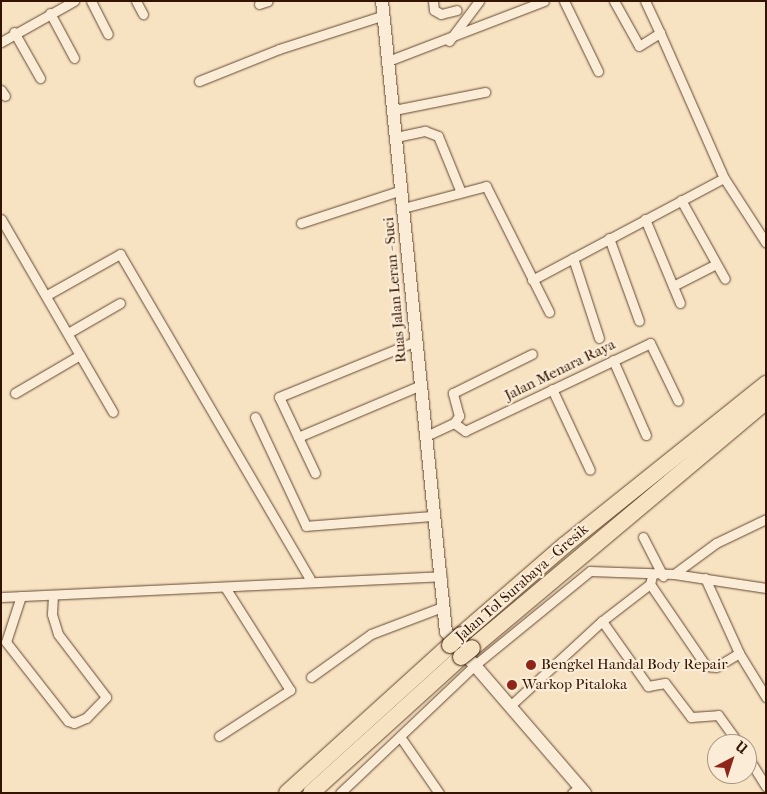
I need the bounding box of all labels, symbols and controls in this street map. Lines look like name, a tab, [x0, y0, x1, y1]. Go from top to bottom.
street label: Ruas Jalan Leran - Suci	[380, 216, 410, 364]
street label: Jalan Menara Raya	[502, 335, 618, 405]
street label: Jalan Tol Surabaya - Gresik	[452, 520, 592, 646]
place label: Bengkel Handal Body Repair	[541, 656, 728, 674]
marker: Bengkel Handal Body Repair	[525, 659, 537, 671]
place label: Warkop Pitaloka	[522, 676, 627, 694]
marker: Warkop Pitaloka	[506, 679, 518, 691]
north arrow	[707, 734, 757, 784]
text: U	[732, 738, 751, 758]

